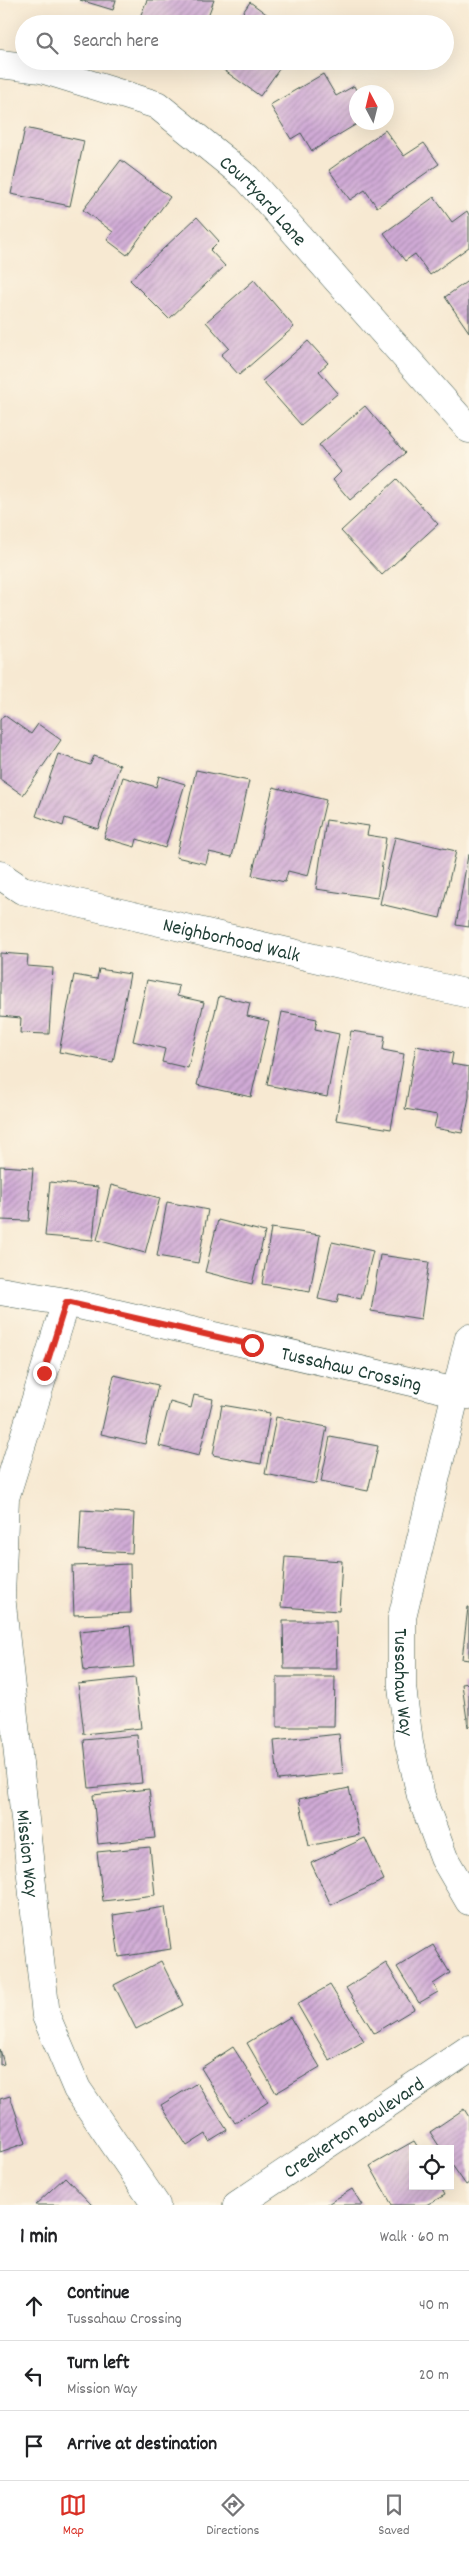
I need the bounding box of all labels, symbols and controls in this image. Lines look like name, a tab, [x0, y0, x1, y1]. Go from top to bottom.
search box	[15, 15, 454, 70]
icon: search	[33, 29, 61, 57]
text: Search here	[73, 29, 159, 56]
north arrow	[349, 85, 394, 130]
street label: Courtyard Lane	[212, 150, 312, 254]
street label: Neighborhood Walk	[160, 912, 303, 971]
route start	[241, 1334, 264, 1357]
street label: Tussahaw Crossing	[278, 1341, 424, 1401]
route end	[33, 1362, 56, 1385]
street label: Tussahaw Way	[385, 1628, 419, 1739]
street label: Mission Way	[7, 1808, 44, 1899]
street label: Creekerton Boulevard	[279, 2072, 431, 2187]
map controls	[409, 2145, 454, 2190]
button: locate	[409, 2145, 454, 2190]
text: 1 min	[20, 2223, 57, 2253]
text: Walk · 60 m	[380, 2226, 449, 2249]
text: Continue	[67, 2281, 129, 2308]
icon: ahead	[20, 2292, 48, 2320]
text: 40 m	[419, 2294, 449, 2317]
text: Tussahaw Crossing	[67, 2308, 182, 2331]
text: Turn left	[67, 2351, 130, 2378]
icon: left	[20, 2362, 48, 2390]
text: 20 m	[419, 2364, 449, 2387]
text: Mission Way	[67, 2378, 137, 2401]
icon: arrive	[20, 2432, 48, 2460]
text: Arrive at destination	[67, 2432, 217, 2459]
tab: Map	[59, 2491, 87, 2541]
tab: Directions	[206, 2491, 259, 2541]
tab: Saved	[378, 2491, 410, 2541]

